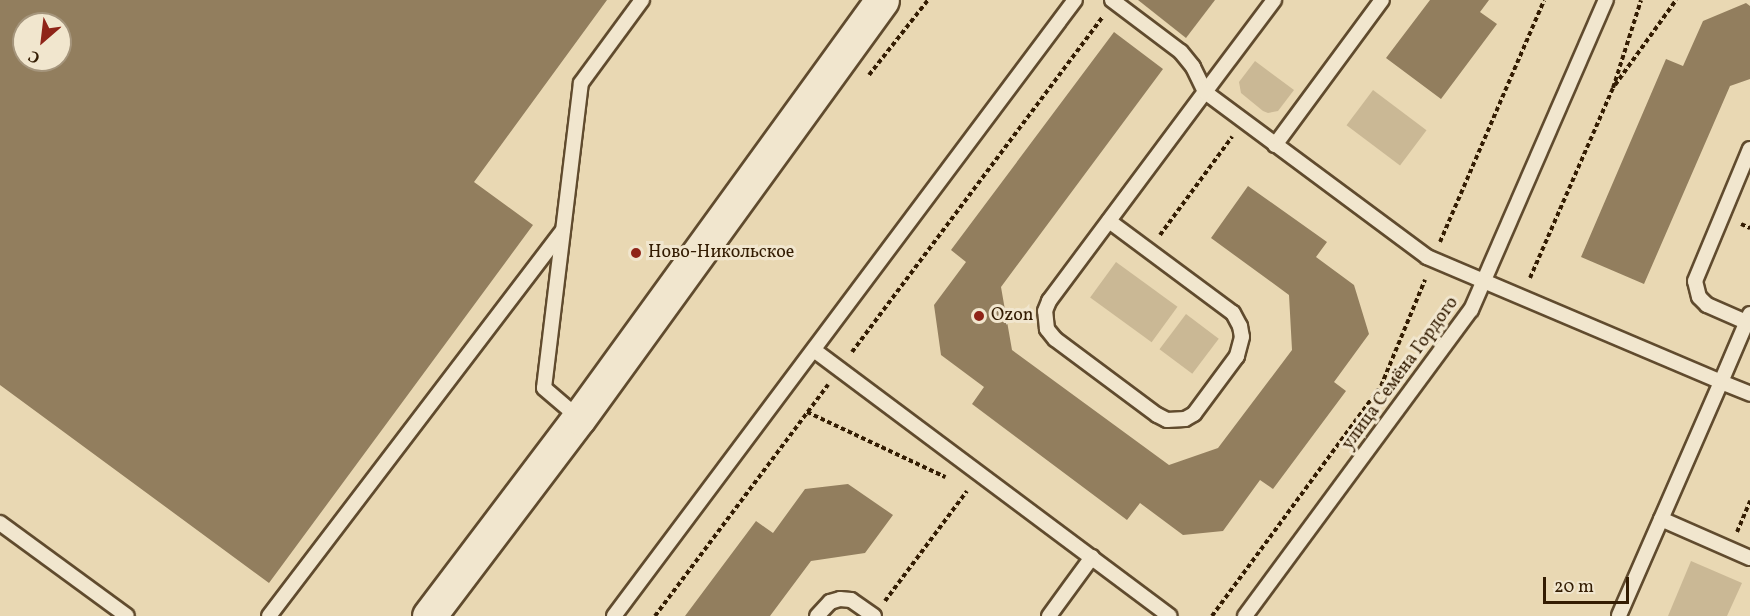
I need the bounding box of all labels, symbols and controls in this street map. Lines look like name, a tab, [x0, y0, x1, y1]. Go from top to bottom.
north arrow	[12, 12, 72, 72]
text: С	[25, 44, 44, 68]
place label: Ново-Никольское	[648, 242, 794, 264]
marker: Ново-Никольское	[629, 246, 643, 260]
street label: улица Семёна Гордого	[1338, 293, 1464, 455]
place label: Ozon	[991, 305, 1033, 327]
marker: Ozon	[972, 309, 986, 323]
scale bar	[1546, 565, 1632, 603]
text: 20 m	[1554, 575, 1594, 600]

